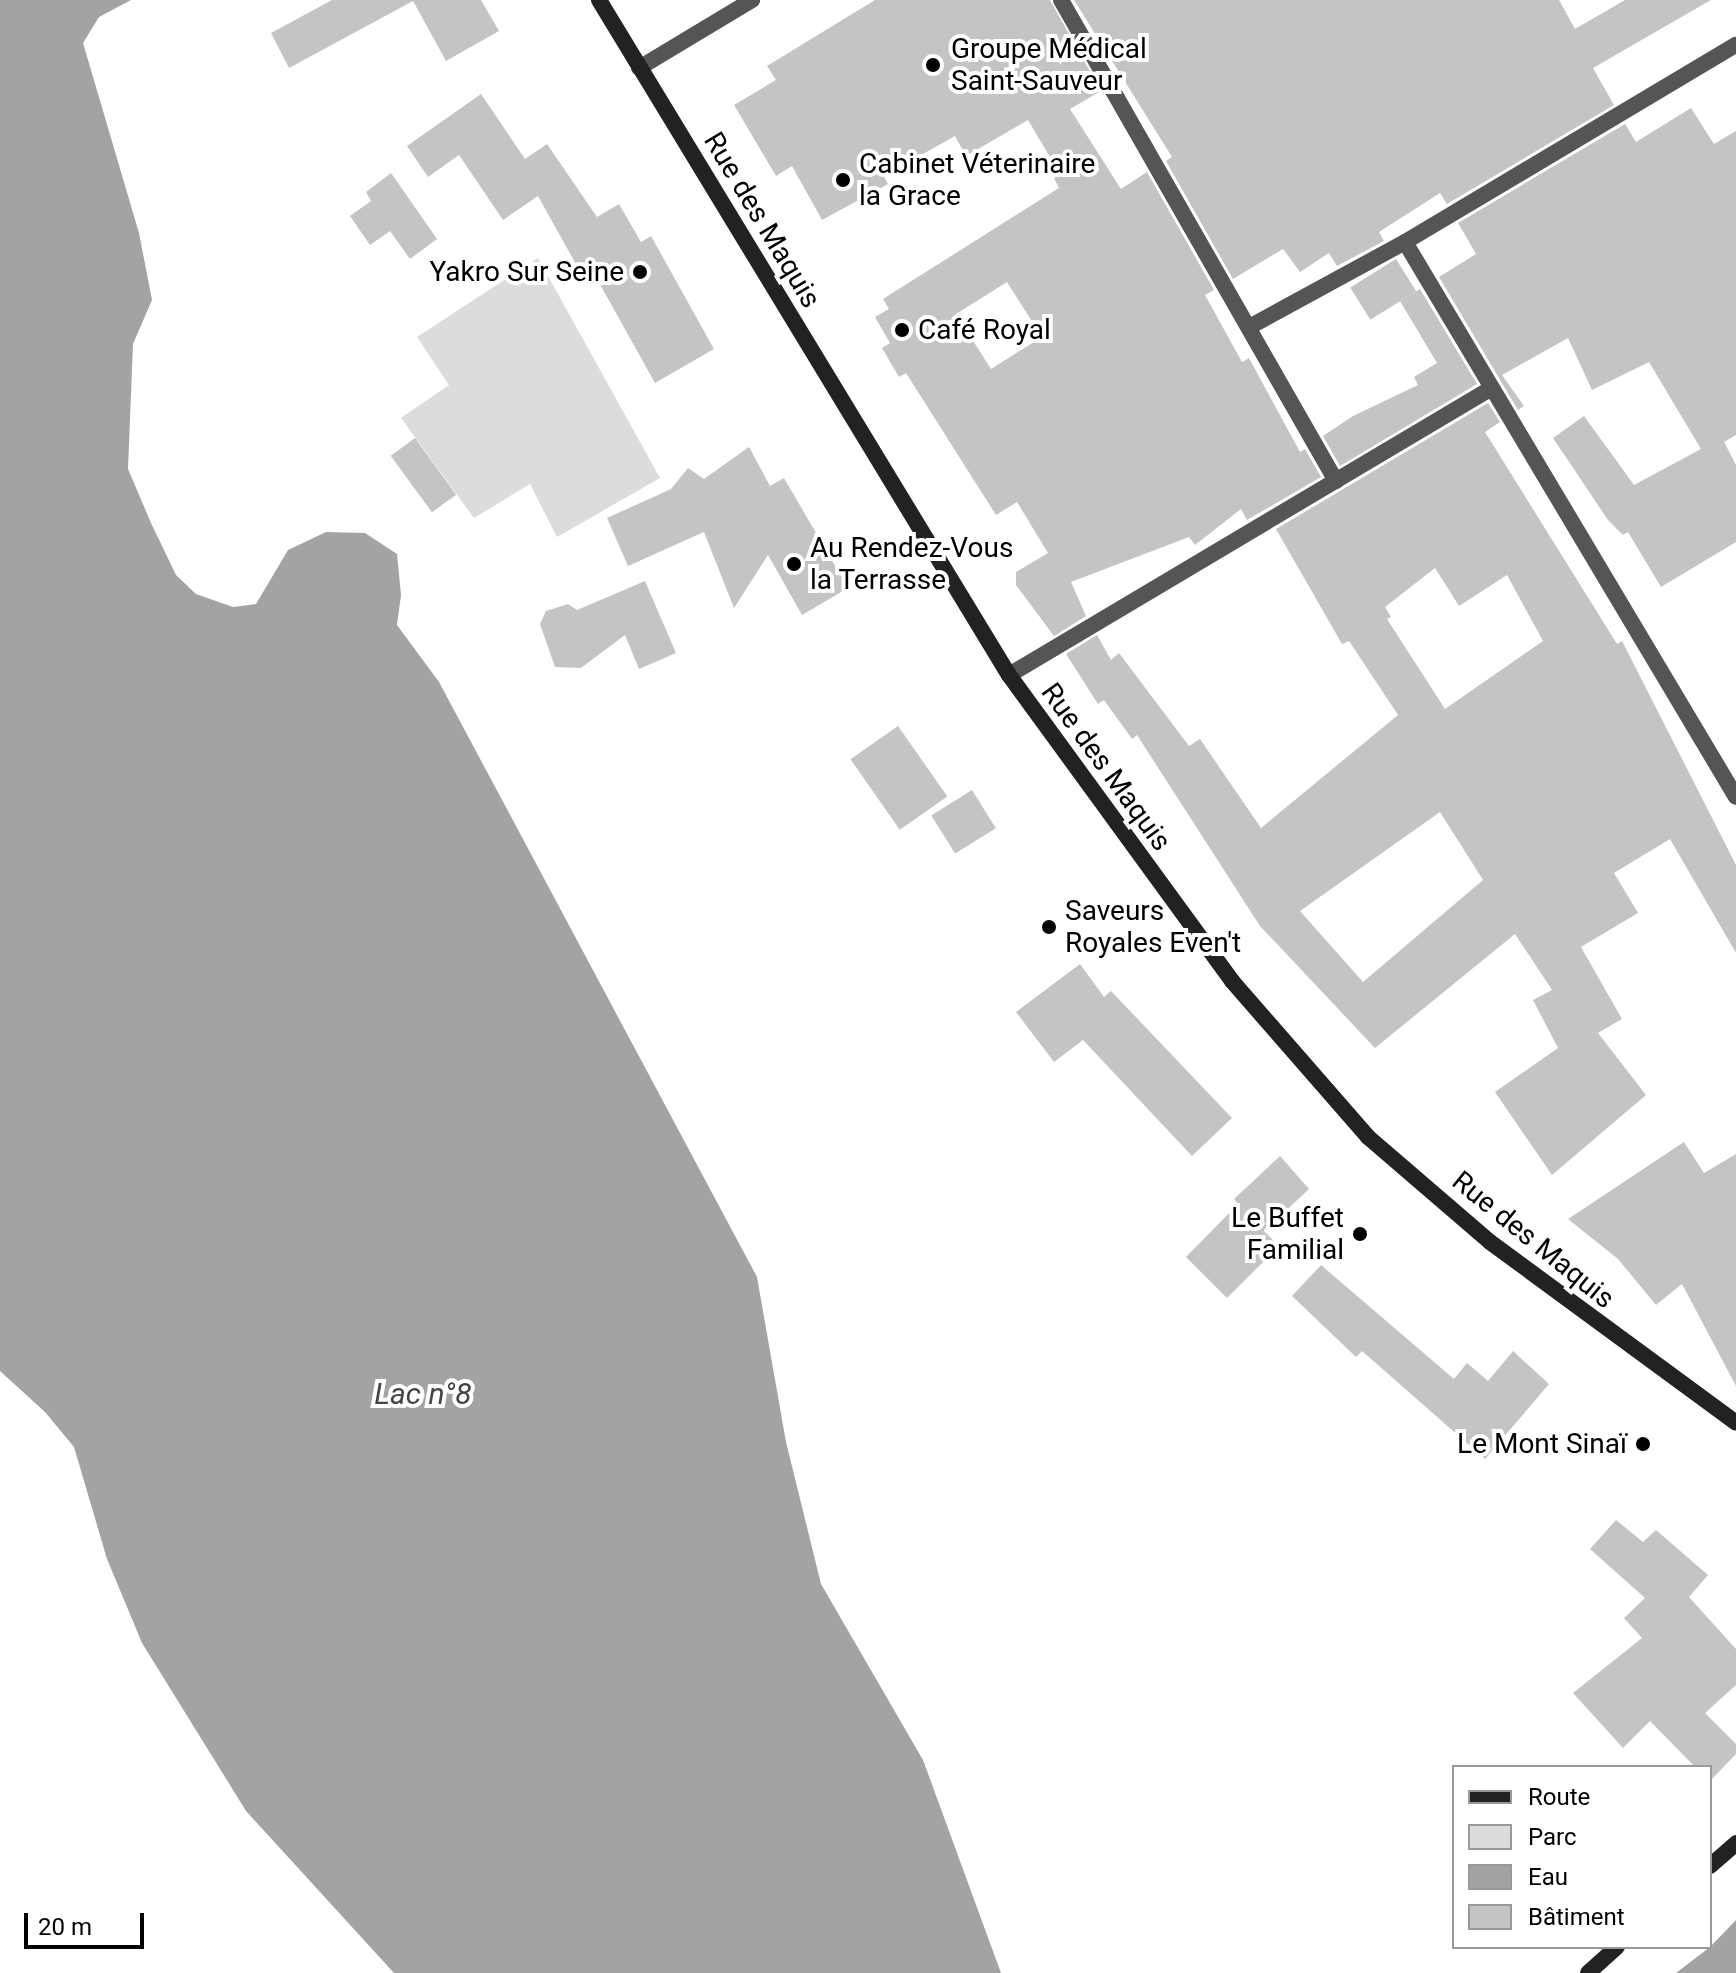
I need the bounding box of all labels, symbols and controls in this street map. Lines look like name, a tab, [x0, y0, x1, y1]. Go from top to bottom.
place label: Groupe Médical Saint-Sauveur	[951, 32, 1147, 98]
marker: Groupe Médical Saint-Sauveur	[922, 54, 944, 76]
street label: Rue des Maquis	[696, 126, 828, 314]
place label: Cabinet Véterinaire la Grace	[859, 147, 1095, 213]
marker: Cabinet Véterinaire la Grace	[834, 171, 852, 189]
place label: Yakro Sur Seine	[430, 255, 624, 289]
marker: Yakro Sur Seine	[631, 263, 649, 281]
place label: Café Royal	[918, 313, 1051, 347]
marker: Café Royal	[893, 321, 911, 339]
place label: Au Rendez-Vous la Terrasse	[810, 531, 1013, 597]
marker: Au Rendez-Vous la Terrasse	[785, 555, 803, 573]
street label: Rue des Maquis	[1034, 677, 1178, 857]
place label: Saveurs Royales Even't	[1065, 894, 1241, 960]
marker: Saveurs Royales Even't	[1040, 918, 1058, 936]
street label: Rue des Maquis	[1445, 1164, 1621, 1316]
place label: Le Buffet Familial	[1231, 1201, 1344, 1267]
marker: Le Buffet Familial	[1351, 1225, 1369, 1243]
water label: Lac n°8	[374, 1376, 472, 1412]
place label: Le Mont Sinaï	[1457, 1427, 1627, 1461]
marker: Le Mont Sinaï	[1634, 1435, 1652, 1453]
legend	[1452, 1765, 1712, 1949]
text: Route	[1528, 1783, 1590, 1811]
text: Parc	[1528, 1823, 1577, 1851]
text: Eau	[1528, 1863, 1568, 1891]
scale bar	[28, 1897, 148, 1947]
text: Bâtiment	[1528, 1903, 1625, 1931]
text: 20 m	[38, 1913, 92, 1941]

